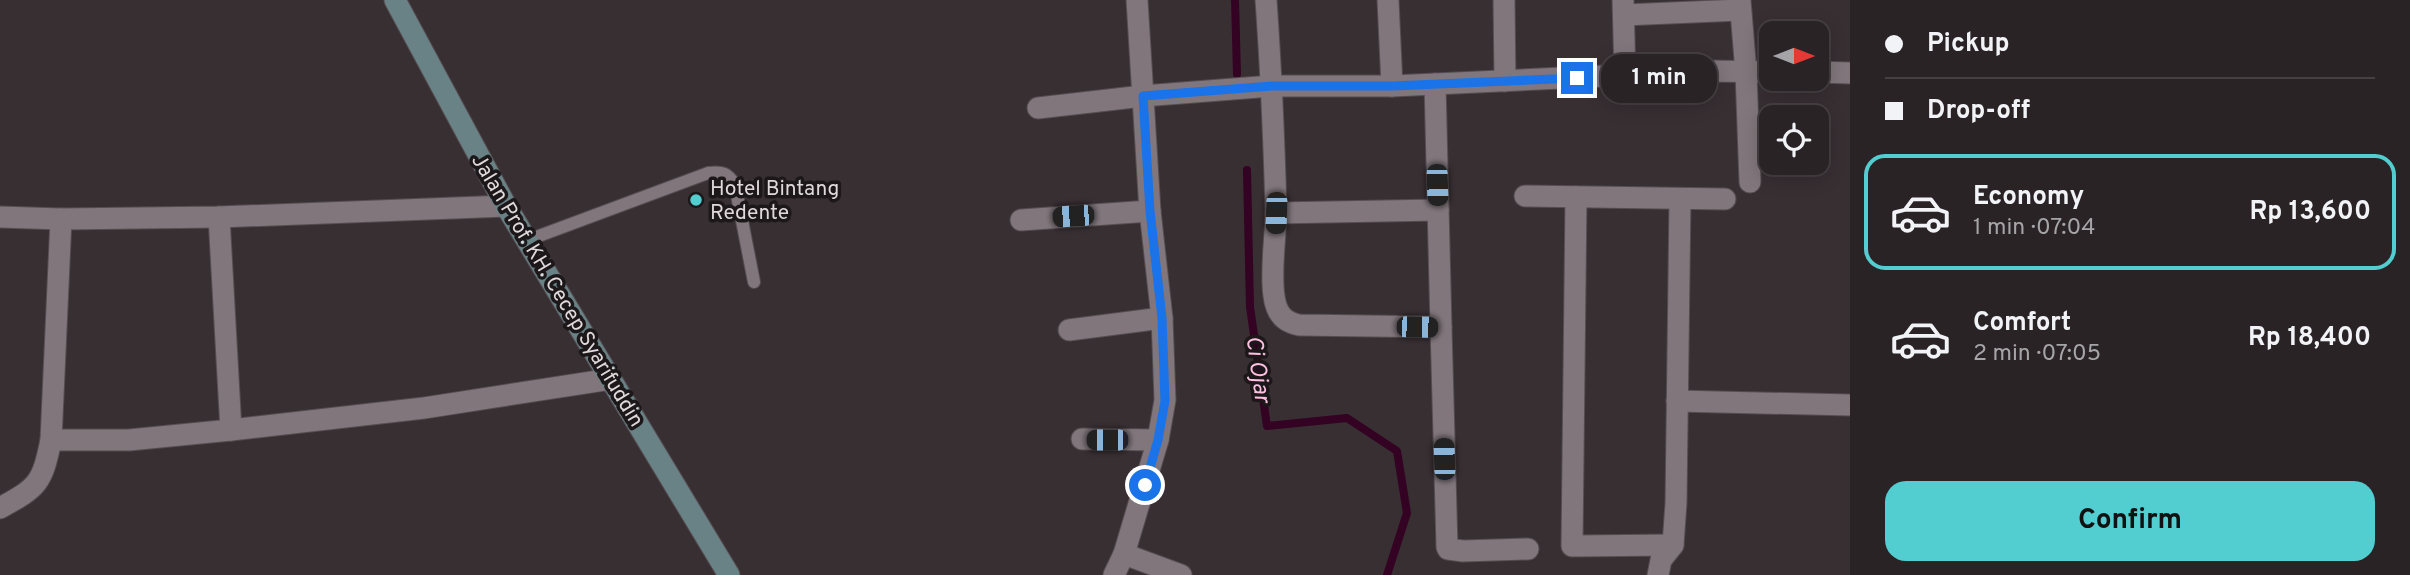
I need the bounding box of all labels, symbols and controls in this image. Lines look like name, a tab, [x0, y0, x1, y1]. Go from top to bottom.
north arrow	[1759, 21, 1829, 91]
map controls	[1759, 21, 1829, 175]
text: Pickup	[1927, 28, 2010, 61]
callout: 1 min	[1602, 54, 1717, 102]
route end	[1561, 62, 1593, 94]
text: 1 min	[1631, 64, 1687, 93]
text: Drop-off	[1927, 95, 2030, 128]
button: locate	[1759, 105, 1829, 175]
street label: Jalan Prof. KH. Cecep Syarifuddin	[464, 149, 649, 432]
car	[1426, 164, 1449, 206]
place label: Hotel Bintang Redente	[710, 176, 839, 227]
icon: car	[1889, 181, 1952, 244]
text: Economy	[1973, 181, 2084, 214]
marker: Hotel Bintang Redente	[688, 192, 704, 208]
car	[1265, 192, 1288, 234]
text: Rp 13,600	[2249, 196, 2371, 229]
car	[1052, 204, 1095, 228]
text: 1 min · 07:04	[1973, 214, 2095, 243]
icon: car	[1889, 307, 1952, 370]
text: Comfort	[1973, 307, 2071, 340]
car	[1396, 316, 1439, 338]
text: Rp 18,400	[2248, 322, 2371, 355]
water label: Ci Ojar	[1237, 334, 1276, 407]
text: 2 min · 07:05	[1973, 340, 2101, 369]
car	[1087, 430, 1129, 451]
car	[1433, 438, 1456, 480]
route start	[1129, 469, 1161, 501]
button: Confirm	[1885, 481, 2375, 561]

